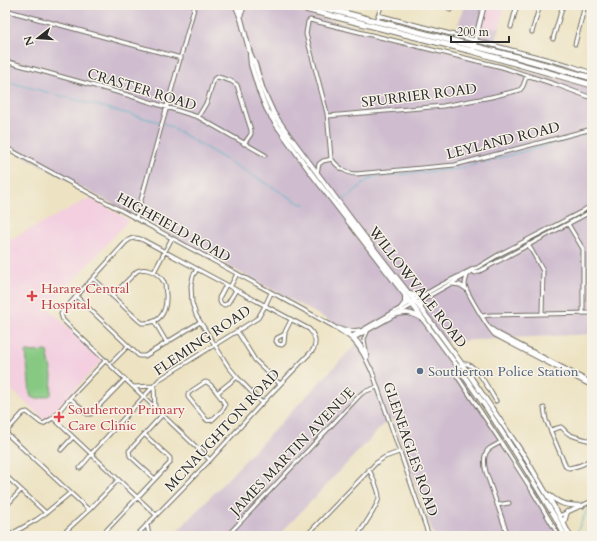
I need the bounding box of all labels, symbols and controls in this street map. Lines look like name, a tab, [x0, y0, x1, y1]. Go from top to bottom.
north arrow	[18, 18, 58, 58]
scale bar	[451, 18, 509, 44]
text: 200 m	[457, 24, 490, 40]
text: N	[20, 34, 37, 48]
street label: CRASTER ROAD	[85, 64, 199, 115]
street label: SPURRIER ROAD	[360, 79, 478, 112]
street label: LEYLAND ROAD	[444, 117, 562, 164]
street label: HIGHFIELD ROAD	[113, 188, 234, 267]
street label: WILLOWVALE ROAD	[364, 222, 471, 352]
place label: Harare Central Hospital	[41, 279, 130, 314]
marker: Harare Central Hospital	[26, 290, 38, 302]
street label: FLEMING ROAD	[150, 301, 254, 380]
place label: Southerton Police Station	[428, 362, 579, 381]
street label: MCNAUGHTON ROAD	[160, 365, 284, 496]
marker: Southerton Police Station	[415, 366, 425, 376]
street label: GLENEAGLES ROAD	[379, 379, 442, 519]
street label: JAMES MARTIN AVENUE	[224, 383, 359, 521]
place label: Southerton Primary Care Clinic	[68, 400, 186, 435]
marker: Southerton Primary Care Clinic	[53, 411, 65, 423]

